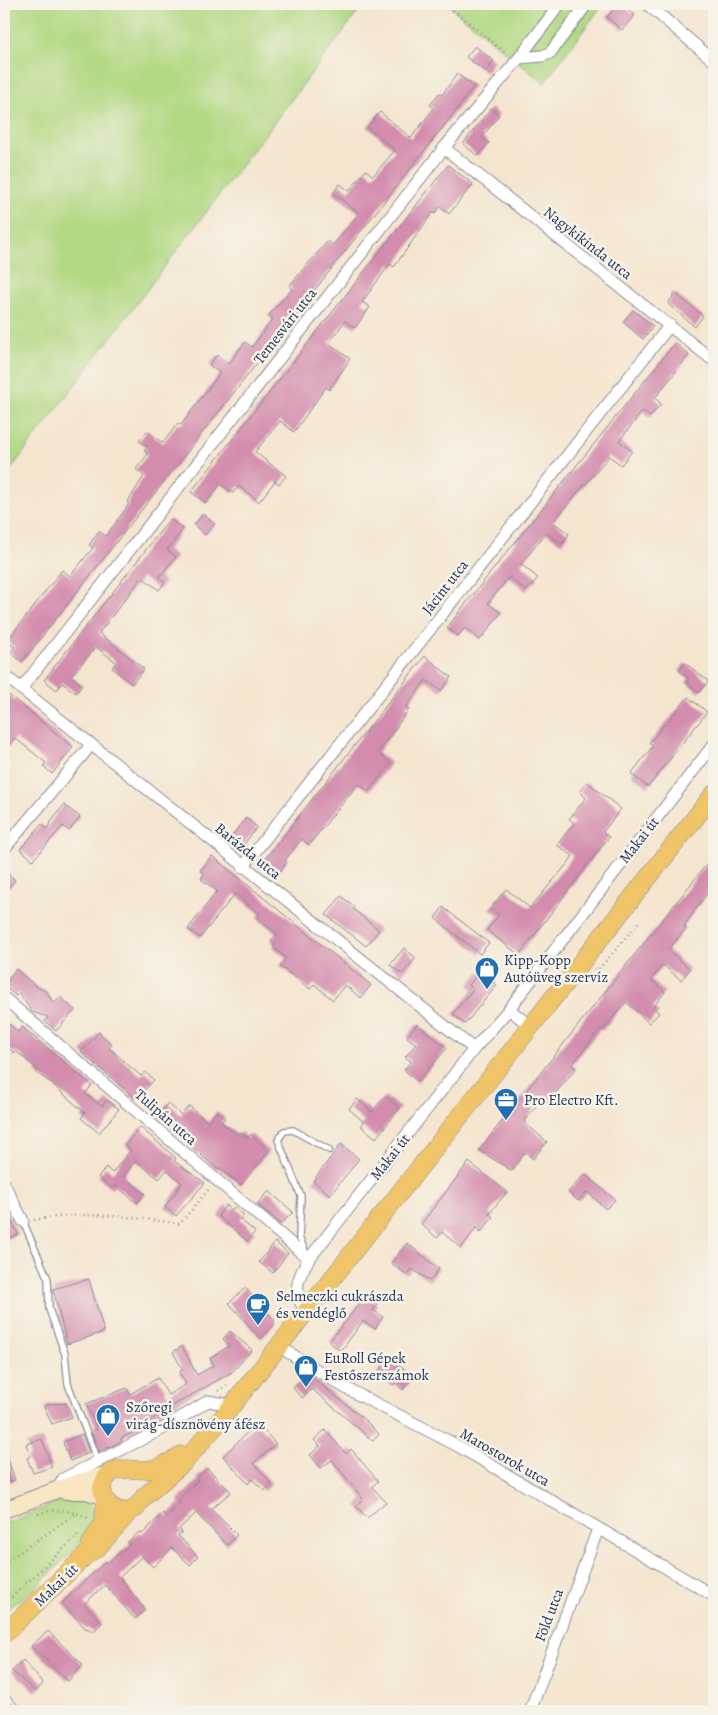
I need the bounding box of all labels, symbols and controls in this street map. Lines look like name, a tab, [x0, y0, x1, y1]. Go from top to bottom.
street label: Nagykikinda utca	[539, 202, 637, 284]
street label: Temesvári utca	[249, 284, 321, 368]
street label: Jácint utca	[417, 555, 473, 619]
street label: Makai út	[615, 813, 664, 867]
street label: Barázda utca	[211, 818, 285, 884]
place label: Kipp-Kopp Autóüveg szervíz	[503, 950, 608, 987]
shop icon: Kipp-Kopp Autóüveg szervíz	[474, 956, 500, 990]
street label: Tulipán utca	[131, 1084, 201, 1150]
office icon: Pro Electro Kft.	[493, 1087, 519, 1121]
place label: Pro Electro Kft.	[524, 1090, 619, 1110]
street label: Makai út	[366, 1130, 415, 1184]
place label: Selmeczki cukrászda és vendéglő	[276, 1286, 404, 1323]
cafe icon: Selmeczki cukrászda és vendéglő	[245, 1292, 271, 1326]
place label: EuRoll Gépek Festőszerszámok	[324, 1348, 429, 1385]
shop icon: EuRoll Gépek Festőszerszámok	[293, 1354, 319, 1388]
place label: Szőregi virág-dísznövény áfész	[125, 1397, 266, 1434]
shop icon: Szőregi virág-dísznövény áfész	[95, 1403, 121, 1437]
street label: Marostorok utca	[456, 1423, 554, 1491]
street label: Makai út	[30, 1559, 82, 1611]
street label: Föld utca	[530, 1586, 568, 1644]

